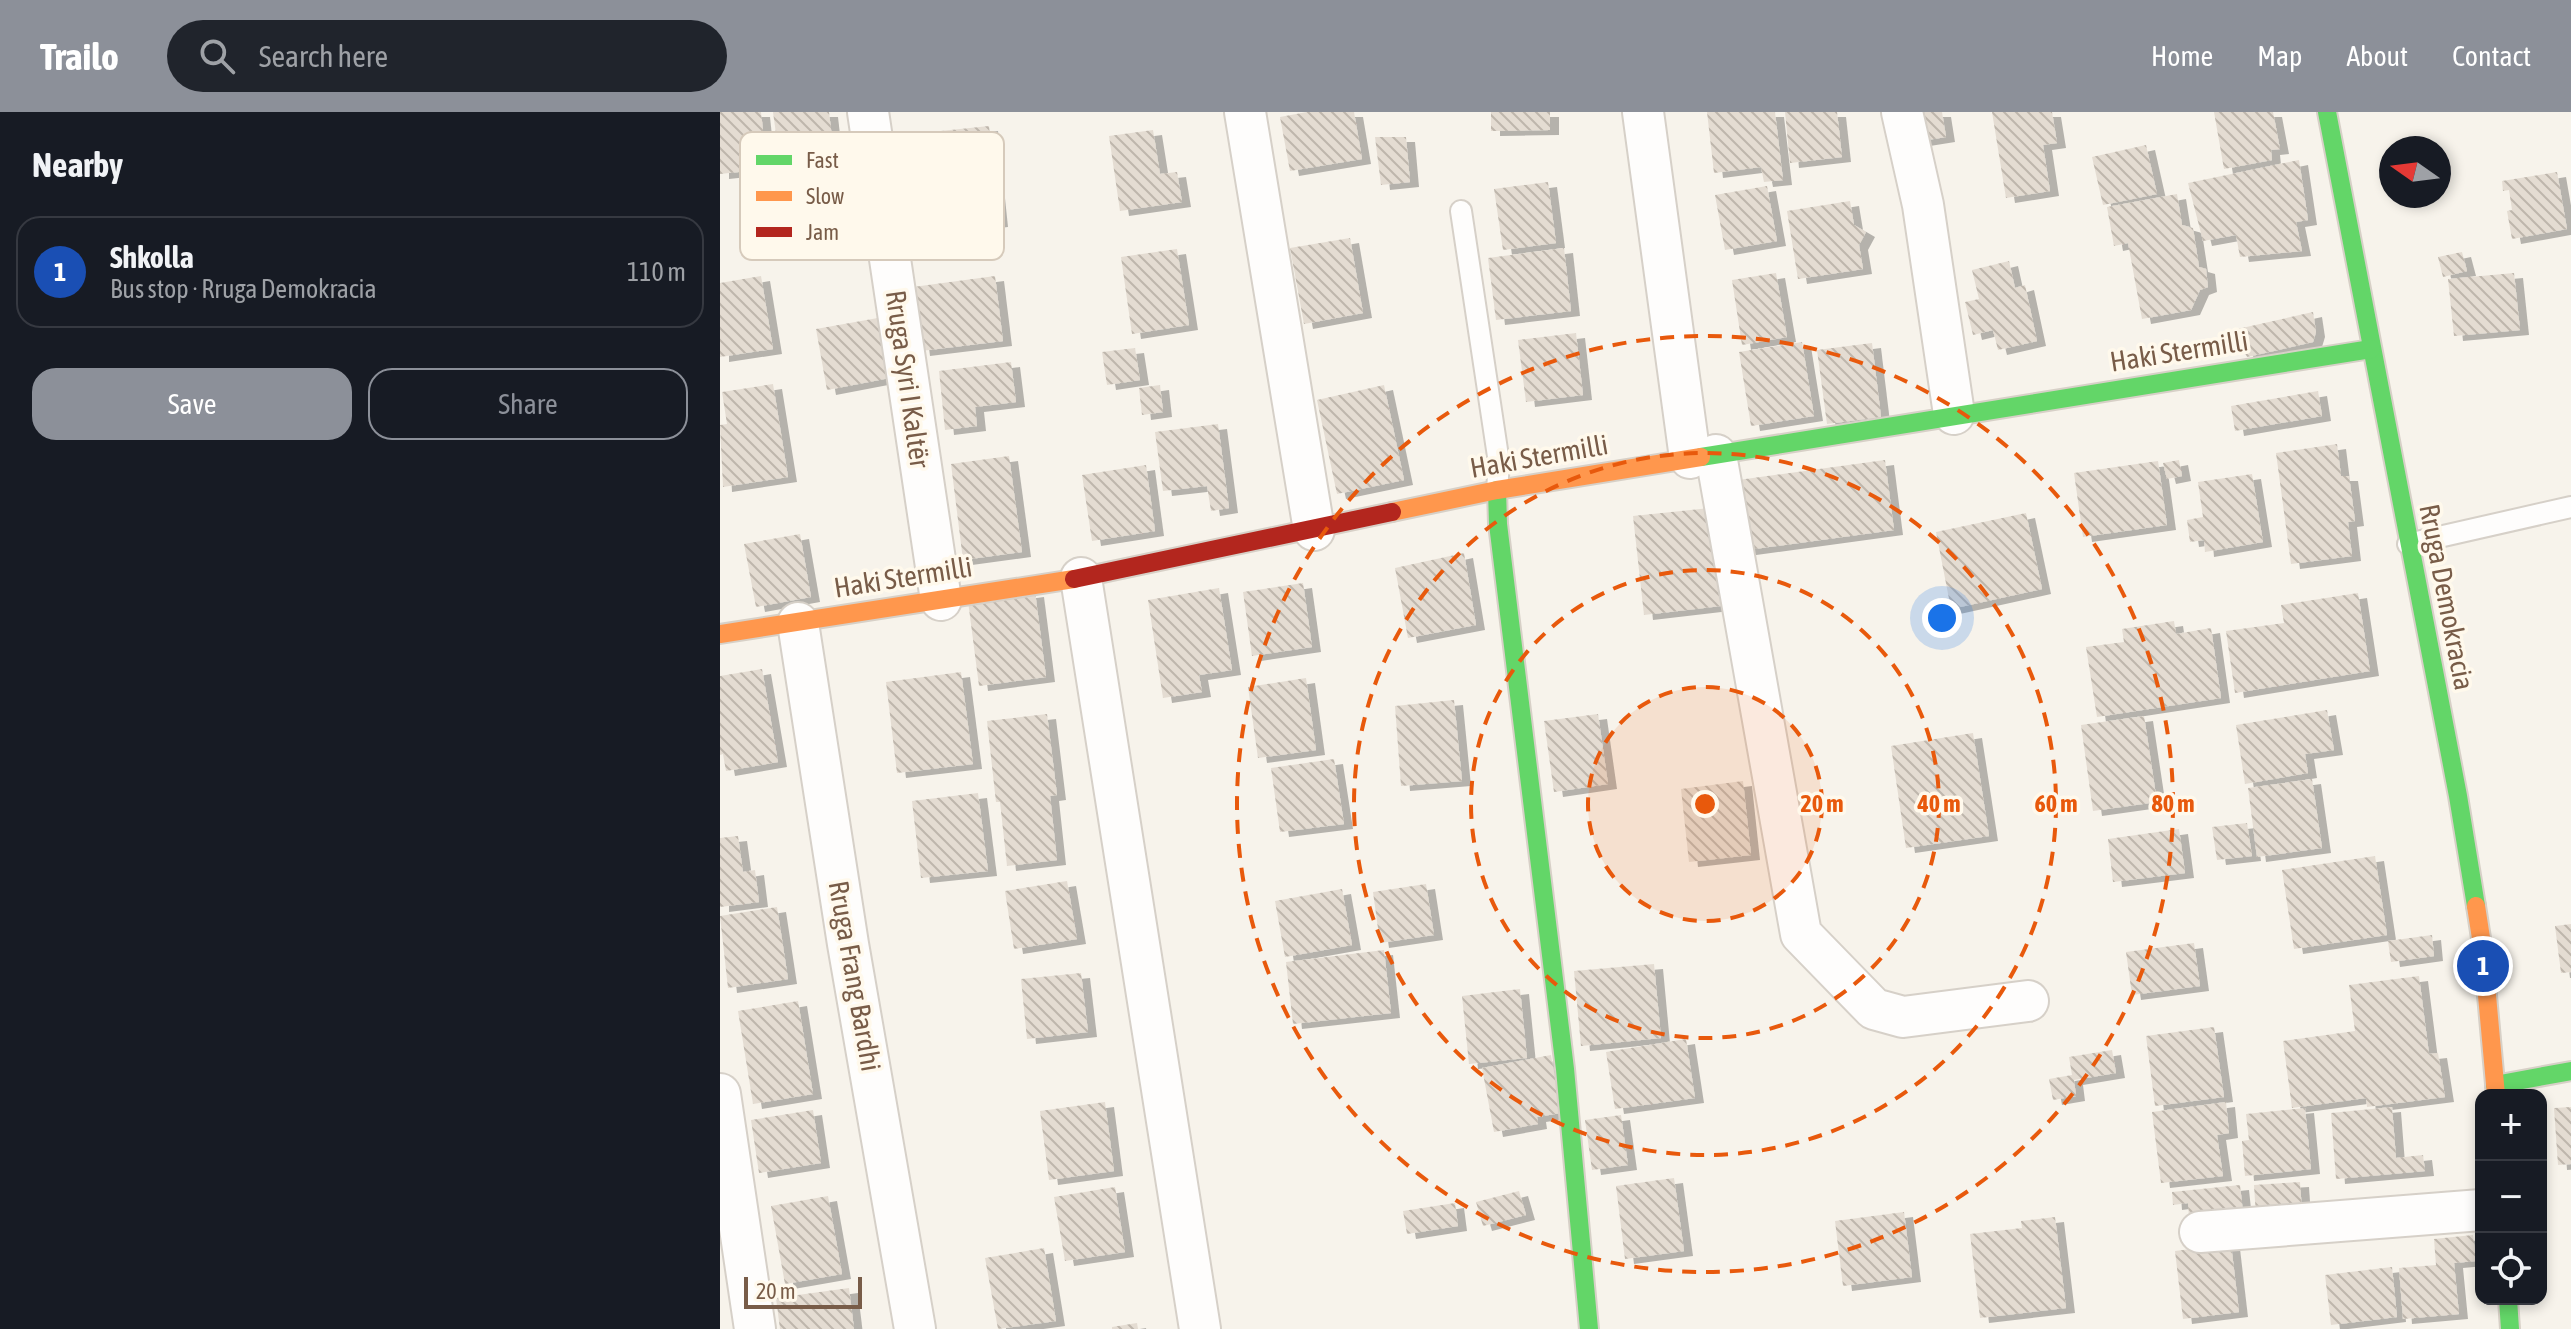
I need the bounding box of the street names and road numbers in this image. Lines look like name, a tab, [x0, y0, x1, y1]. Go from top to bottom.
street label: Rruga Syri I Kaltër	[880, 288, 936, 471]
street label: Haki Stermilli	[2108, 324, 2250, 378]
street label: Haki Stermilli	[1468, 428, 1610, 484]
street label: Rruga Demokracia	[2413, 501, 2481, 693]
street label: Haki Stermilli	[832, 550, 974, 604]
street label: Rruga Frang Bardhi	[822, 878, 888, 1074]

